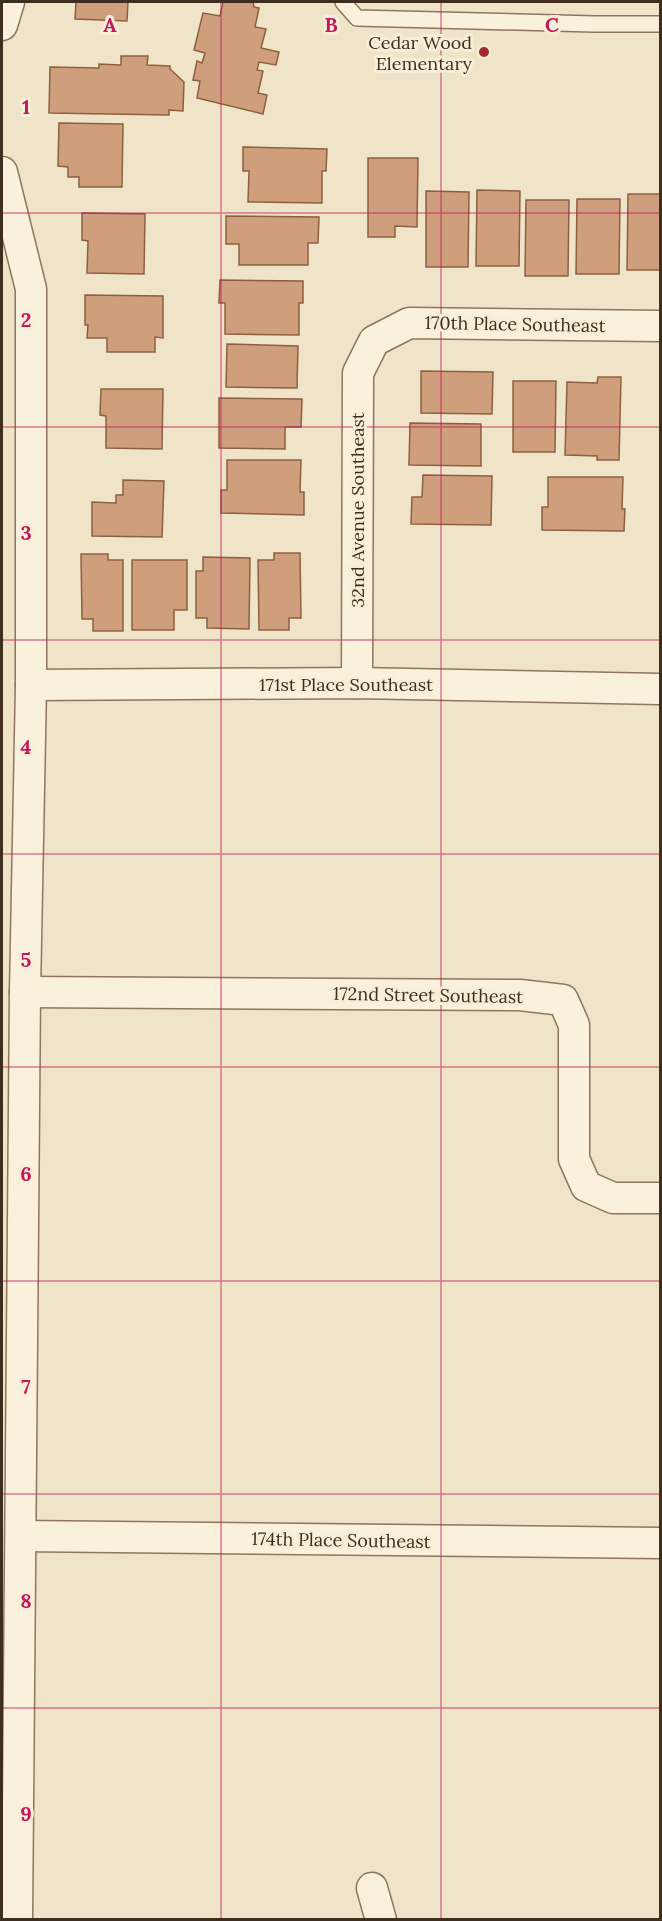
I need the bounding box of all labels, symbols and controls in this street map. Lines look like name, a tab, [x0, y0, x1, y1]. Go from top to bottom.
text: A	[103, 12, 117, 37]
text: B	[324, 12, 338, 37]
text: C	[545, 12, 559, 37]
place label: Cedar Wood Elementary	[368, 31, 472, 75]
marker: Cedar Wood Elementary	[477, 45, 491, 59]
text: 1	[22, 94, 30, 119]
text: 2	[21, 307, 31, 332]
street label: 170th Place Southeast	[424, 311, 606, 337]
street label: 32nd Avenue Southeast	[346, 412, 369, 608]
text: 3	[20, 520, 32, 545]
street label: 171st Place Southeast	[259, 673, 433, 696]
text: 4	[21, 734, 32, 759]
text: 5	[21, 947, 32, 972]
street label: 172nd Street Southeast	[333, 982, 523, 1008]
text: 6	[20, 1161, 32, 1186]
text: 7	[21, 1374, 31, 1399]
street label: 174th Place Southeast	[251, 1527, 431, 1553]
text: 8	[20, 1588, 32, 1613]
text: 9	[20, 1801, 32, 1826]

